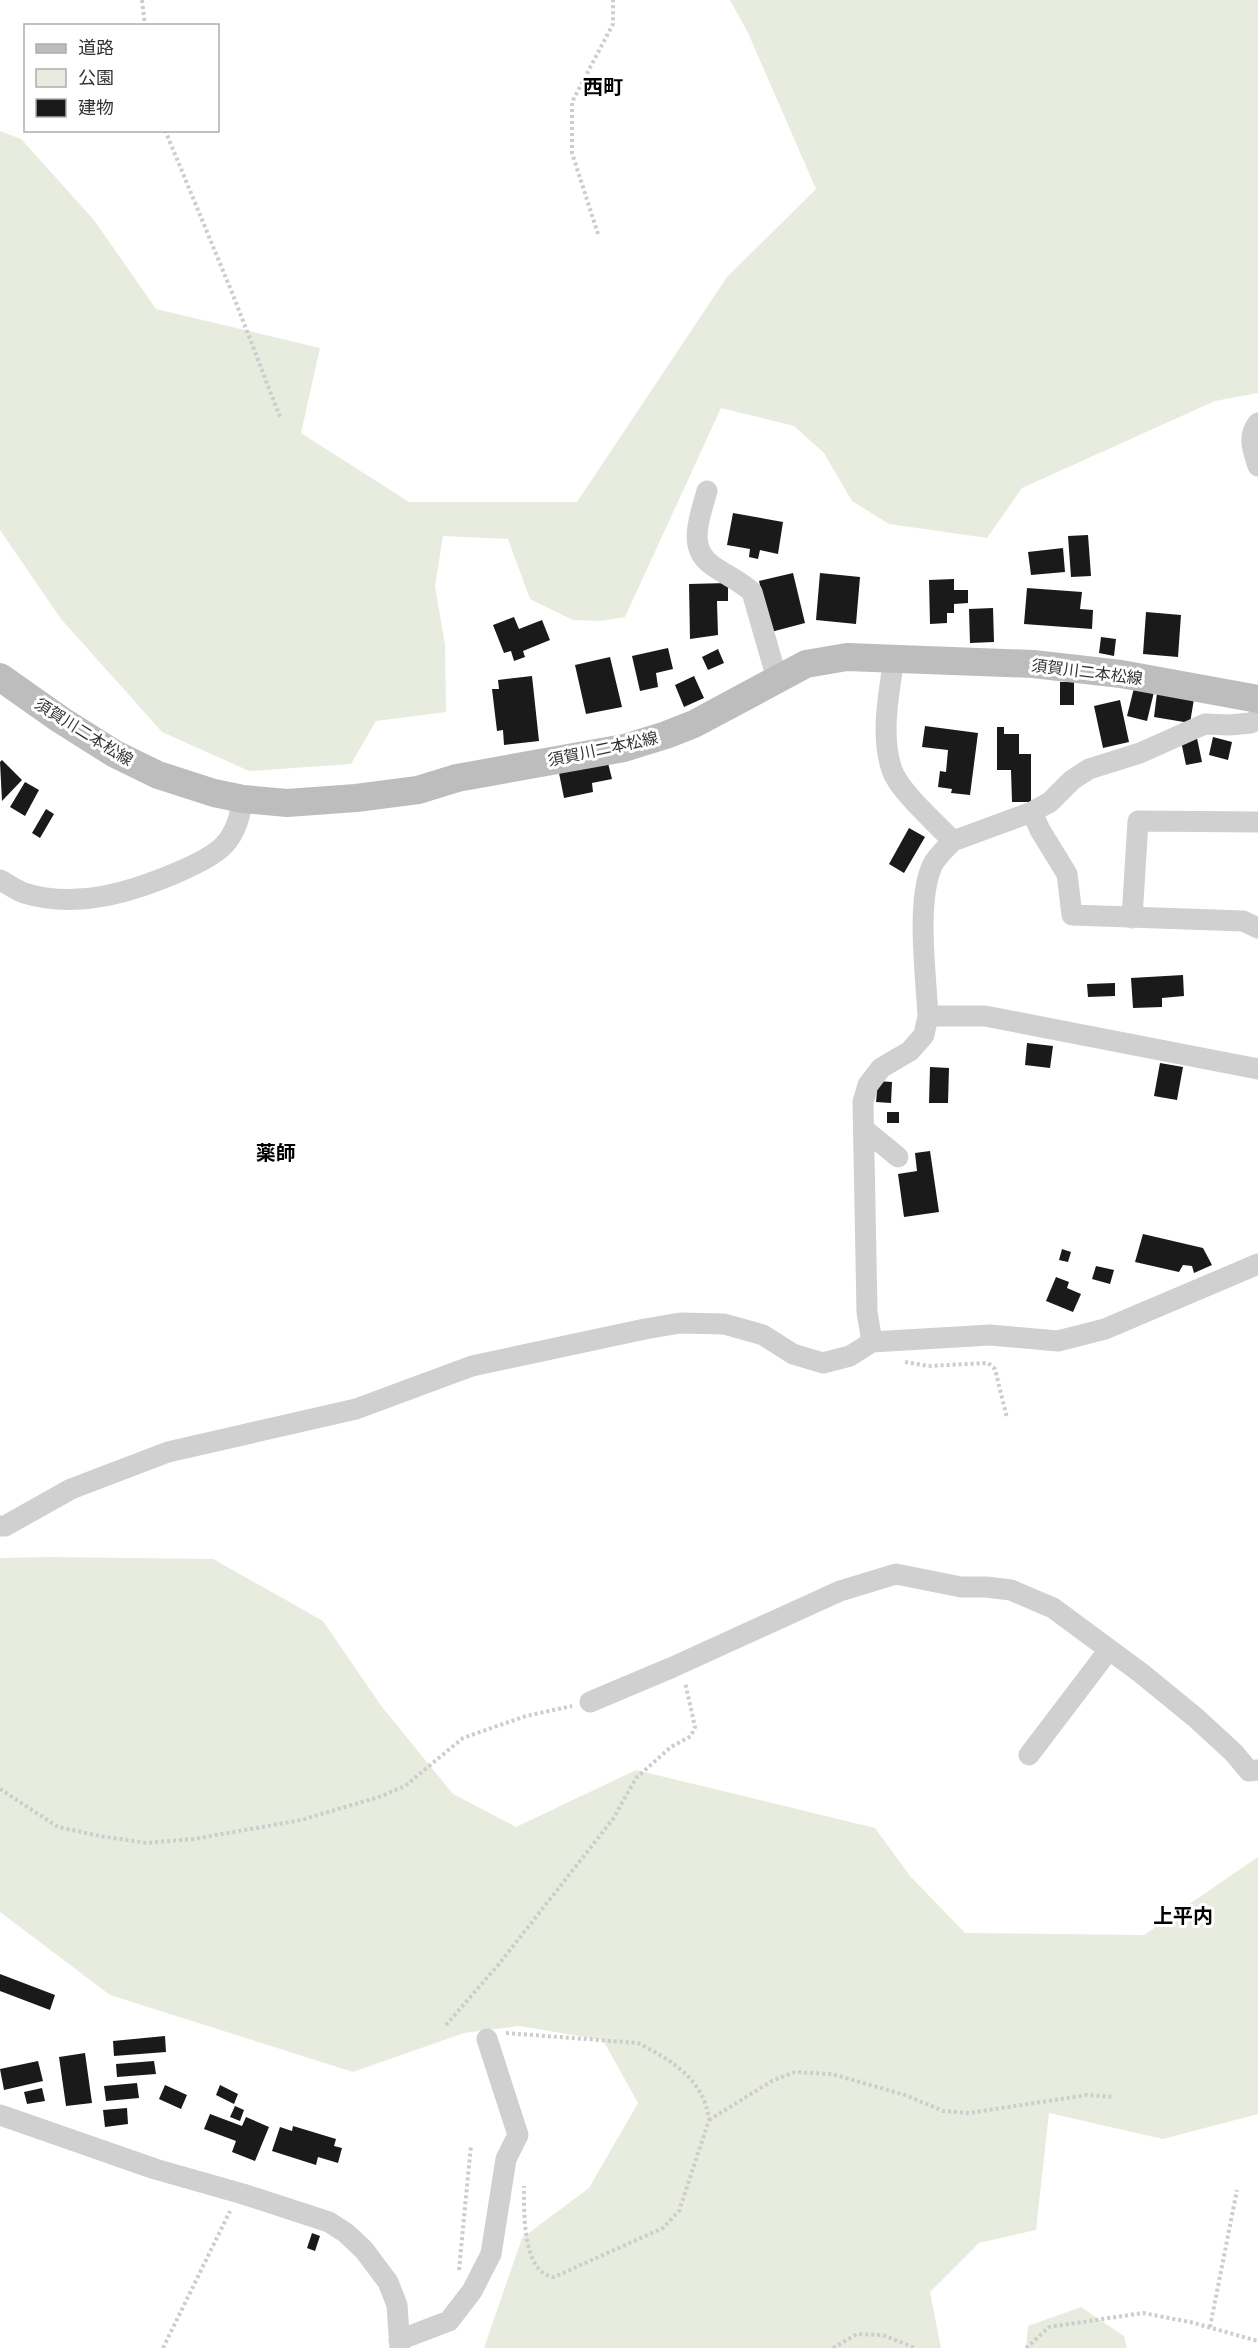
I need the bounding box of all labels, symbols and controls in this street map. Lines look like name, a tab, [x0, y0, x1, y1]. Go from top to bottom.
legend	[24, 24, 219, 132]
text: 道路	[78, 37, 114, 59]
text: 公園	[78, 67, 114, 89]
district label: 西町	[583, 75, 623, 99]
text: 建物	[78, 97, 114, 119]
street label: 須賀川二本松線	[1030, 656, 1144, 688]
street label: 須賀川二本松線	[31, 694, 137, 770]
street label: 須賀川二本松線	[546, 728, 660, 770]
district label: 薬師	[256, 1141, 296, 1165]
district label: 上平内	[1153, 1904, 1213, 1928]

